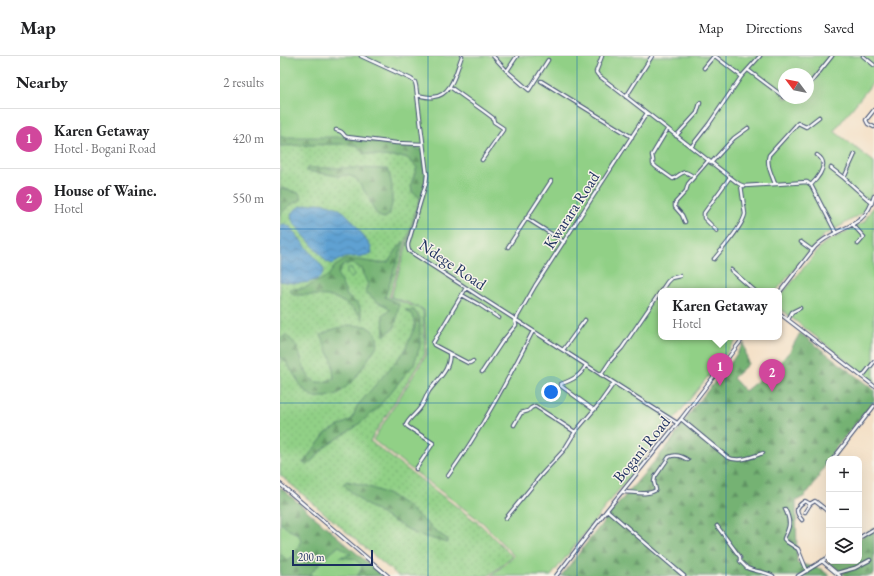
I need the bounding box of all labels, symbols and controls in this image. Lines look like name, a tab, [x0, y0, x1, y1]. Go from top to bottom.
text: Map	[20, 15, 56, 40]
text: Map	[698, 19, 724, 37]
text: Directions	[746, 19, 802, 37]
text: Saved	[824, 19, 854, 37]
north arrow	[778, 68, 814, 104]
text: Nearby	[16, 71, 68, 93]
text: 2 results	[223, 74, 264, 91]
text: Karen Getaway	[54, 121, 150, 140]
text: 1	[26, 130, 32, 147]
text: 420 m	[233, 130, 264, 147]
text: Hotel · Bogani Road	[54, 140, 156, 157]
street label: Kwarara Road	[539, 167, 605, 253]
text: House of Waine.	[54, 181, 157, 200]
text: 2	[26, 190, 32, 207]
text: 550 m	[233, 190, 264, 207]
text: Hotel	[54, 200, 83, 217]
street label: Ndege Road	[415, 234, 491, 295]
popup	[658, 288, 782, 340]
text: Karen Getaway	[672, 296, 768, 315]
text: Hotel	[672, 315, 701, 332]
pin: 1	[707, 353, 733, 386]
pin: 2	[759, 359, 785, 392]
your location	[541, 382, 561, 402]
street label: Bogani Road	[608, 411, 675, 487]
map controls	[826, 456, 862, 564]
button: +	[826, 456, 862, 492]
button: −	[826, 492, 862, 528]
button: layers	[826, 528, 862, 564]
scale bar	[292, 548, 373, 567]
text: 200 m	[298, 550, 325, 564]

